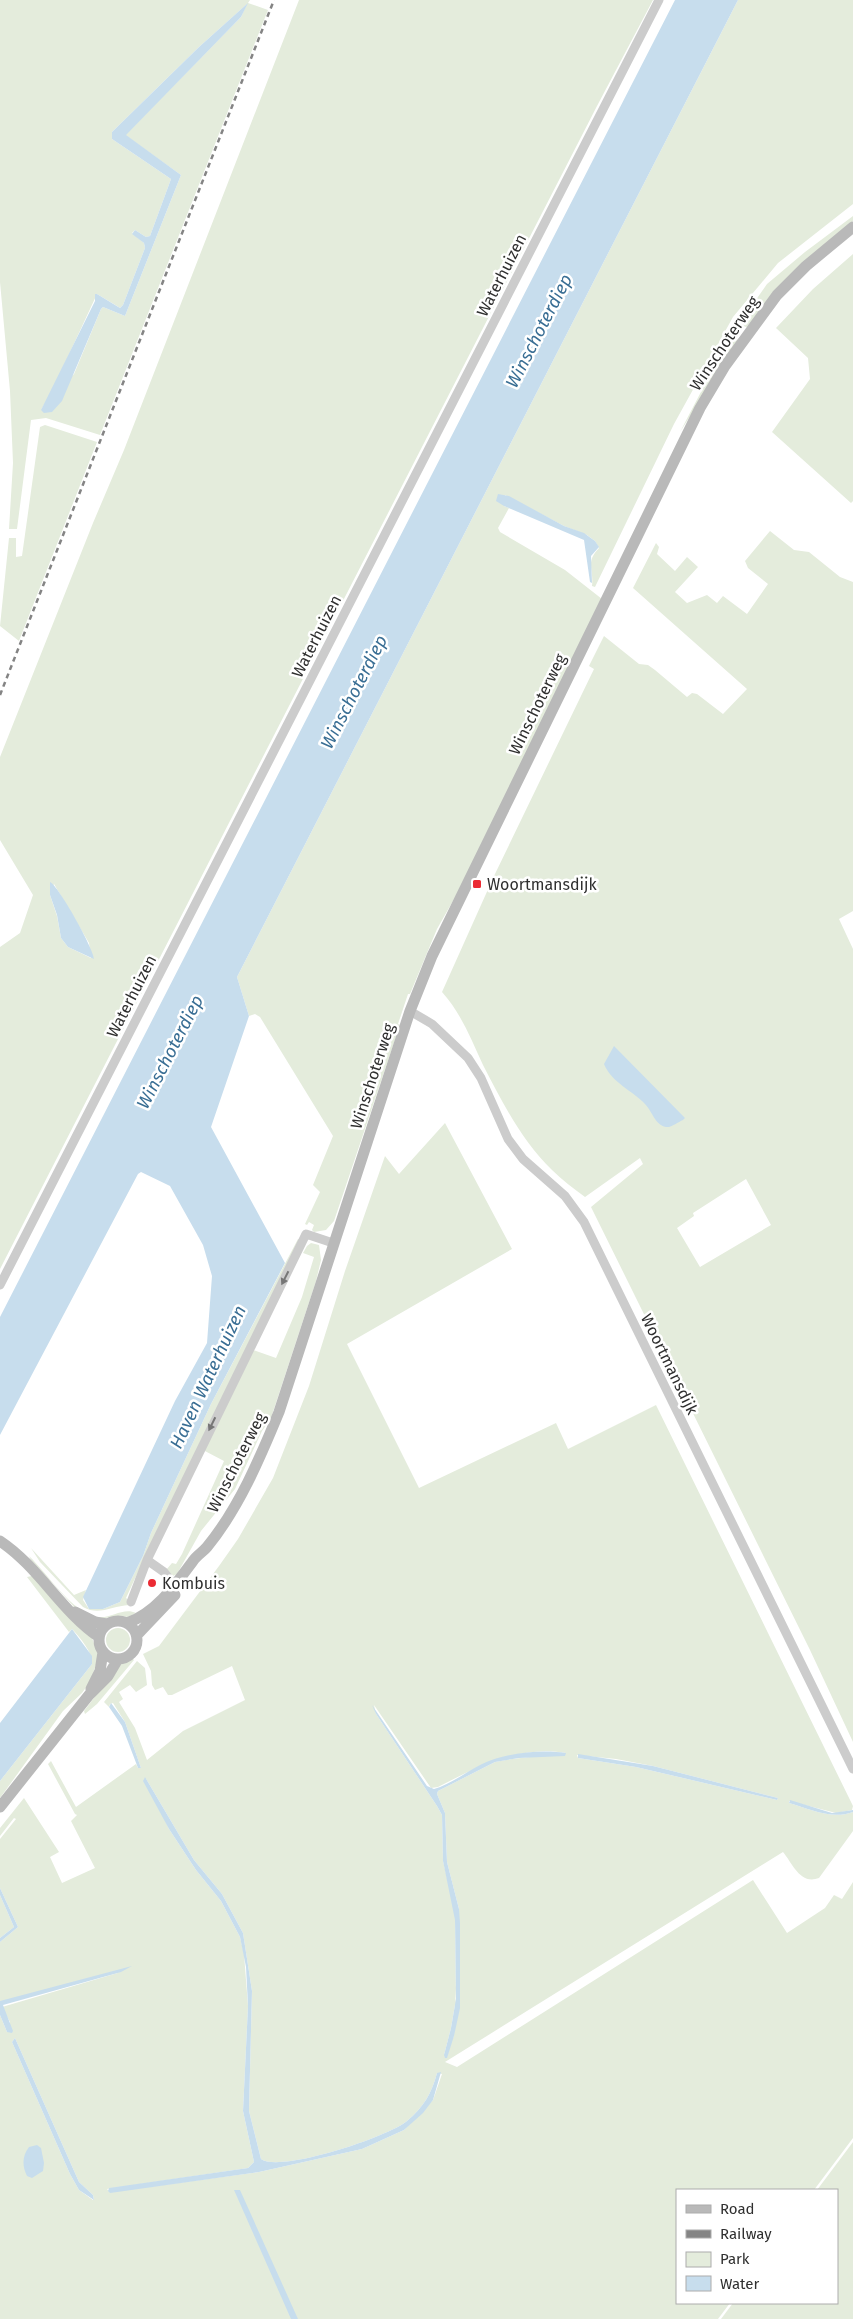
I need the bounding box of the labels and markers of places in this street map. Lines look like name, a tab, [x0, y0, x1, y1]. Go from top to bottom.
place label: Woortmansdijk	[487, 875, 598, 894]
marker: Woortmansdijk	[471, 878, 483, 890]
place label: Kombuis	[162, 1574, 225, 1593]
marker: Kombuis	[146, 1577, 158, 1589]

